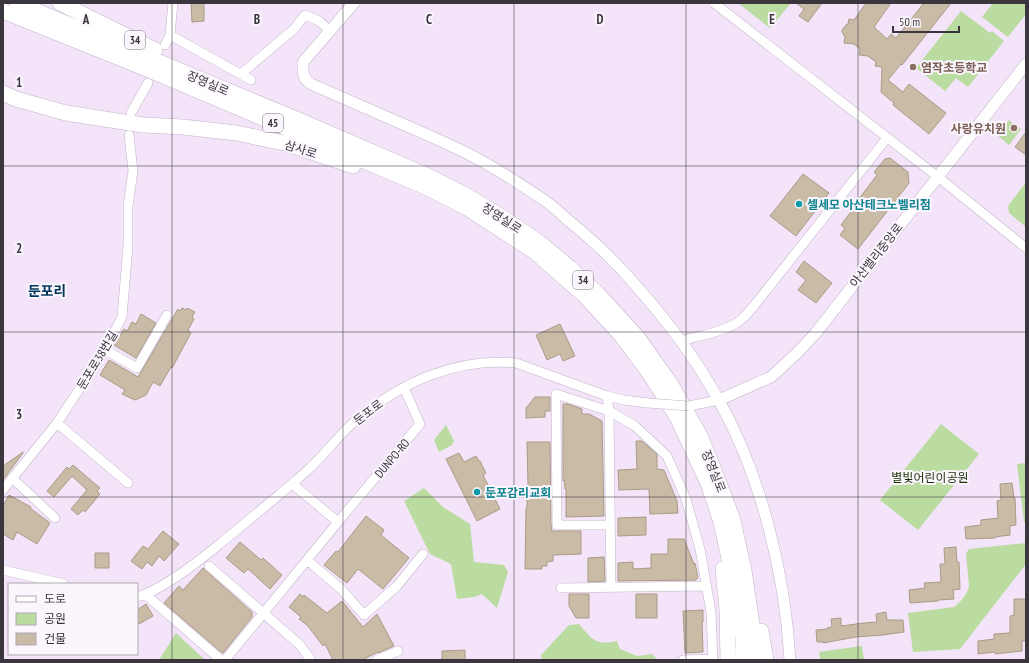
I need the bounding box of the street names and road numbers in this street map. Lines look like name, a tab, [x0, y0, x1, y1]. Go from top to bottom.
road number: 34	[125, 31, 145, 49]
street label: 장영실로	[185, 67, 231, 99]
road number: 45	[263, 114, 283, 132]
street label: 삼사로	[283, 137, 319, 161]
street label: 장영실로	[479, 200, 525, 236]
street label: 아산밸리중앙로	[846, 220, 906, 290]
road number: 34	[573, 271, 593, 289]
street label: 둔포로38번길	[74, 328, 120, 392]
street label: 둔포로	[350, 396, 386, 428]
street label: DUNPO-RO	[371, 435, 413, 481]
street label: 장영실로	[699, 448, 729, 494]

